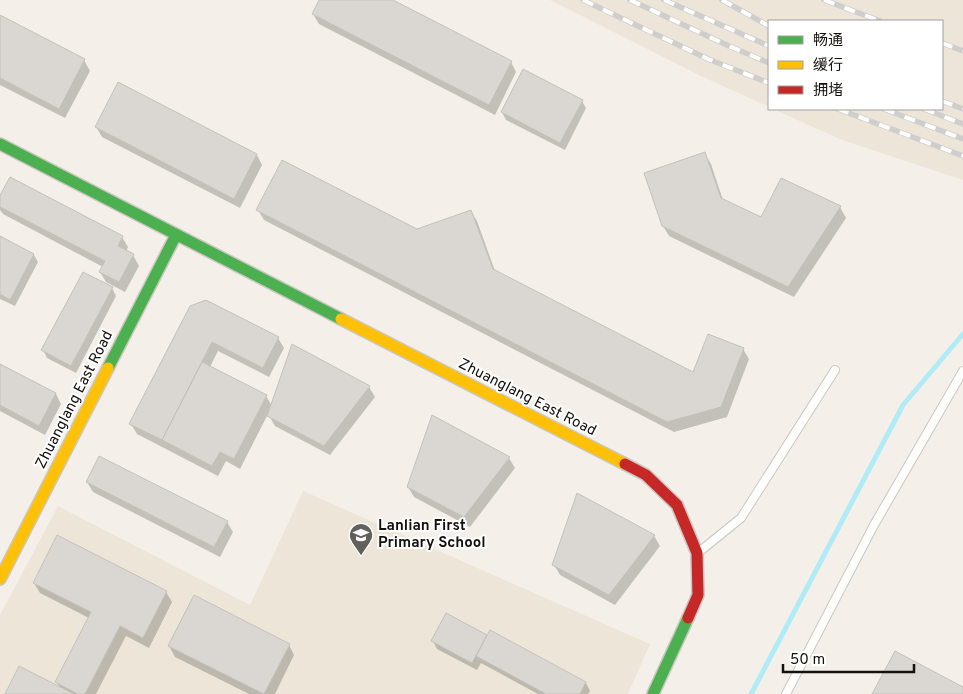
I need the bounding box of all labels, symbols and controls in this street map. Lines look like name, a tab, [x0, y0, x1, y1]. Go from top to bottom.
legend	[768, 20, 943, 110]
text: 畅通	[813, 32, 843, 51]
text: 缓行	[813, 57, 843, 76]
text: 拥堵	[813, 82, 843, 101]
street label: Zhuanglang East Road	[32, 328, 118, 472]
street label: Zhuanglang East Road	[455, 355, 599, 441]
place label: Lanlian First Primary School	[378, 517, 486, 553]
school or university icon: Lanlian First Primary School	[348, 522, 374, 556]
scale bar	[783, 642, 914, 674]
text: 50 m	[790, 651, 825, 670]

